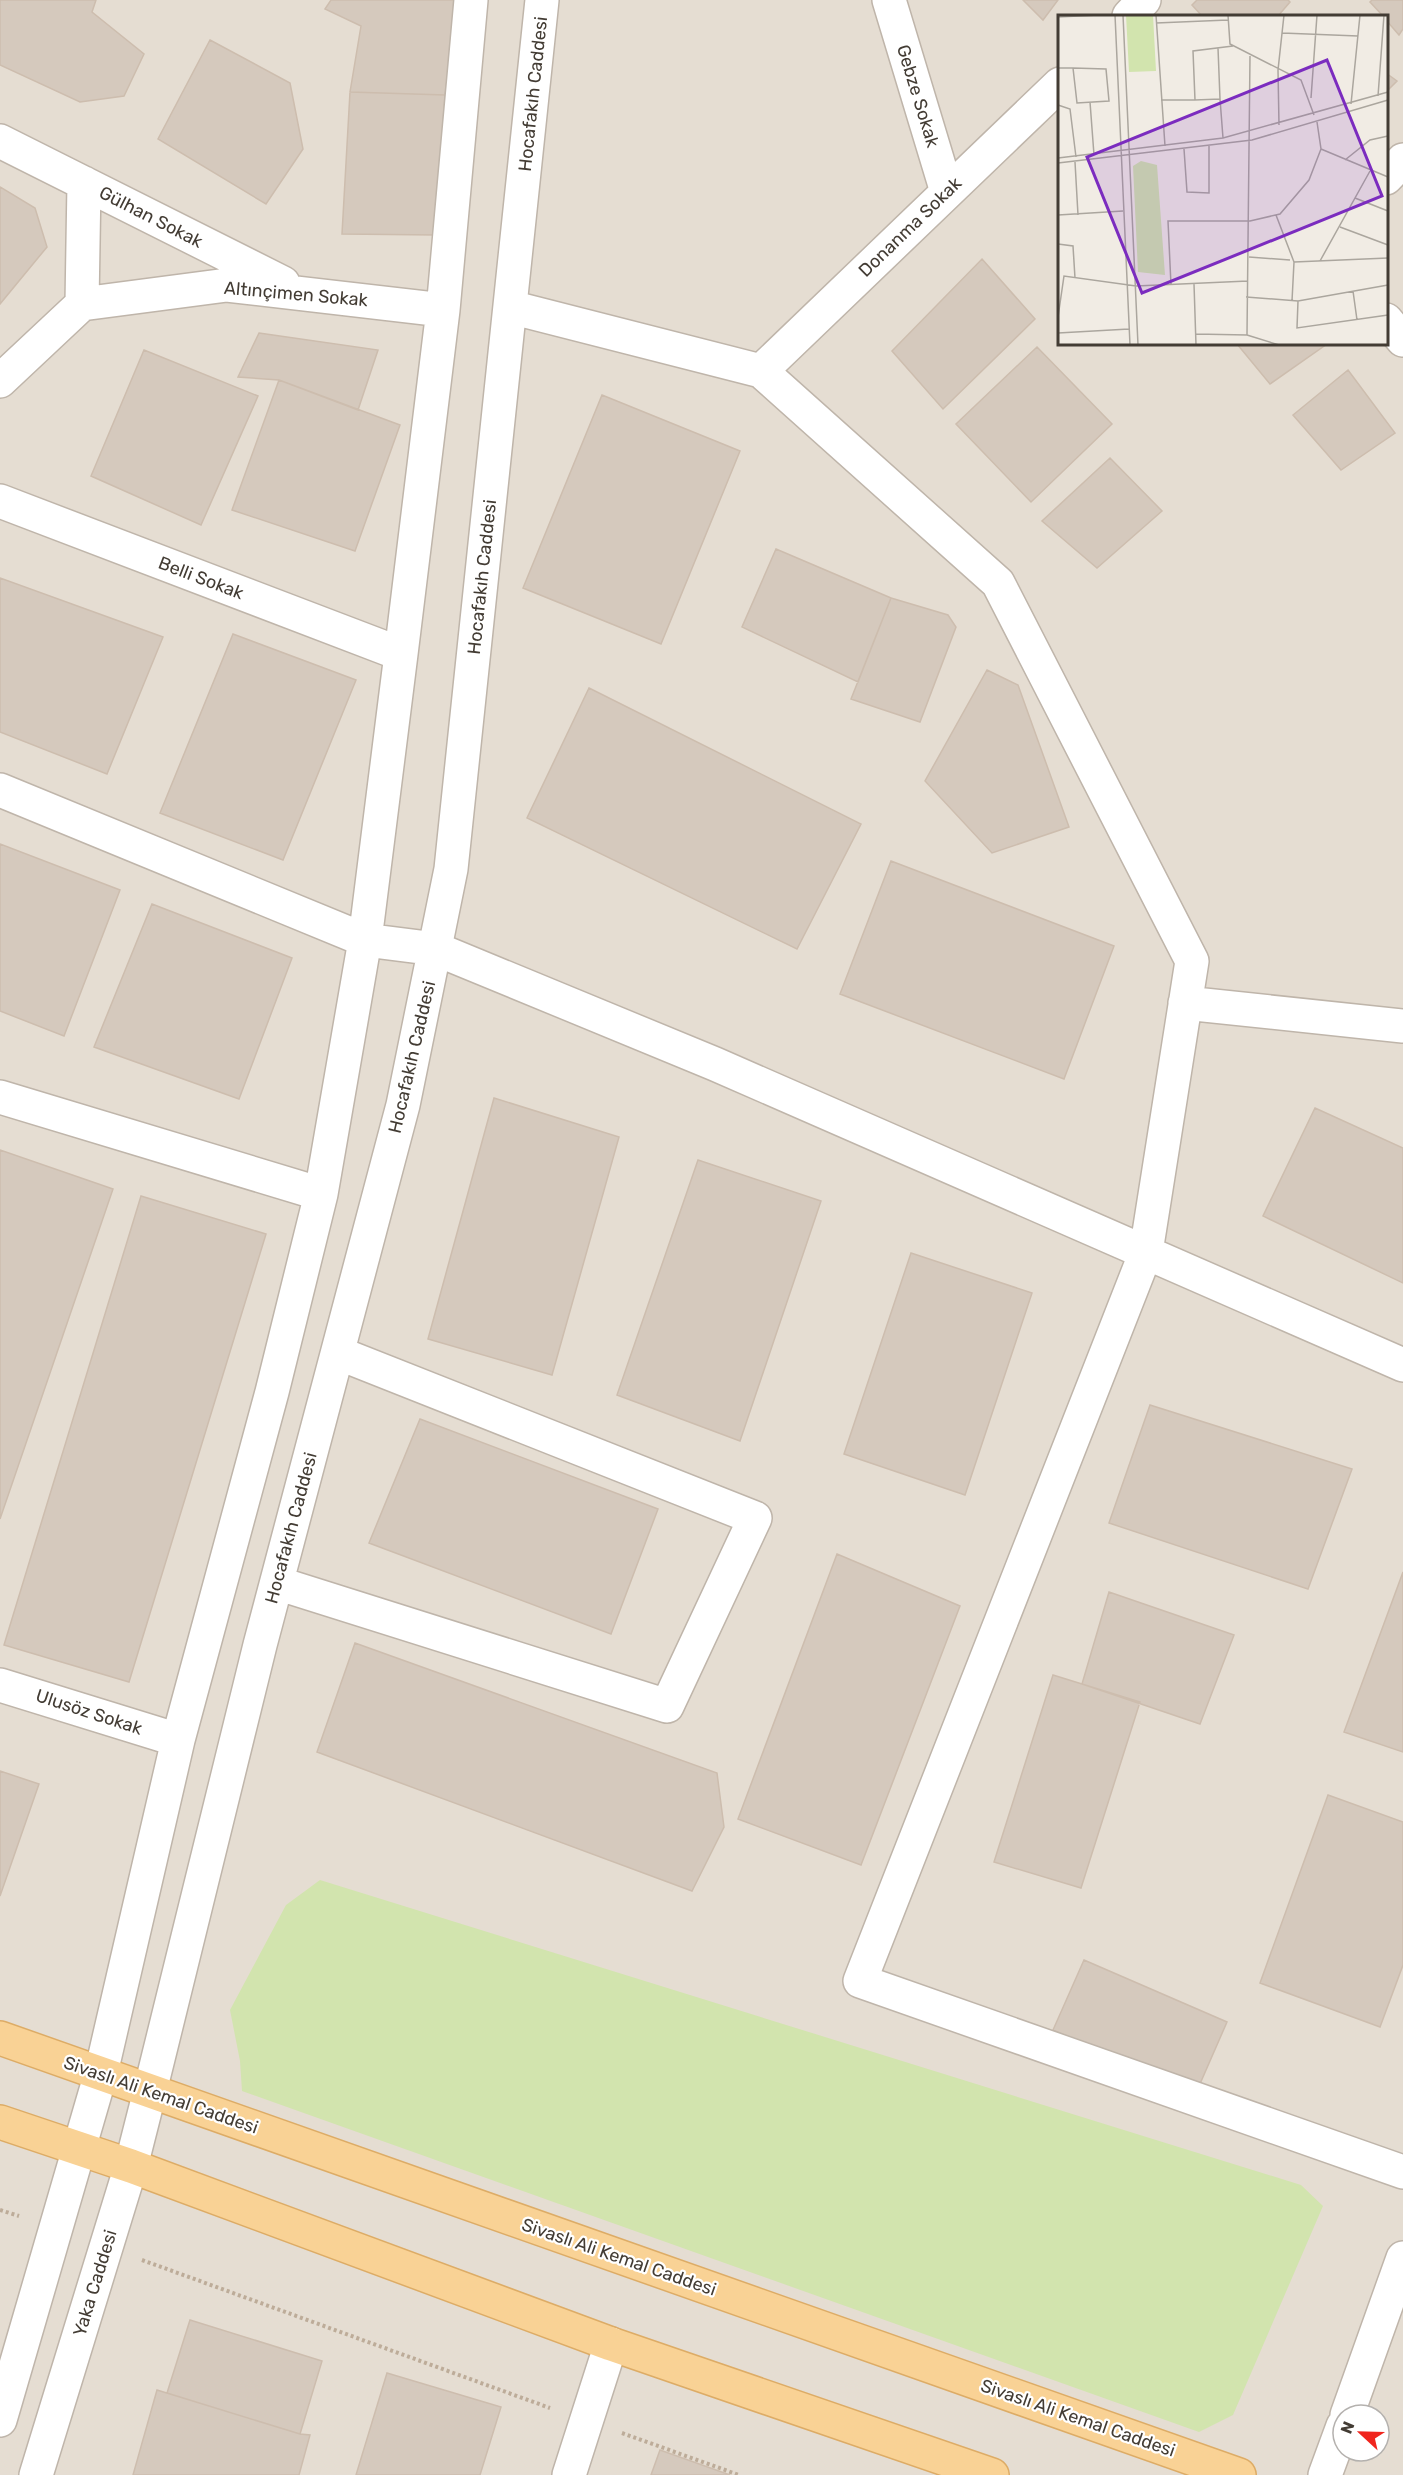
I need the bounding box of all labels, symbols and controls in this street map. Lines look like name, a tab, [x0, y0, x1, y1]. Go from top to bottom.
street label: Hocafakıh Caddesi	[514, 15, 552, 173]
inset map	[1058, 15, 1388, 345]
street label: Gebze Sokak	[892, 42, 944, 151]
street label: Donanma Sokak	[854, 172, 967, 282]
street label: Gülhan Sokak	[95, 181, 207, 253]
street label: Altınçimen Sokak	[223, 277, 370, 311]
street label: Hocafakıh Caddesi	[463, 498, 501, 656]
street label: Belli Sokak	[155, 552, 247, 605]
street label: Hocafakıh Caddesi	[384, 979, 440, 1135]
street label: Hocafakıh Caddesi	[260, 1450, 322, 1606]
street label: Ulusöz Sokak	[33, 1684, 146, 1740]
street label: Sivaslı Ali Kemal Caddesi	[61, 2051, 261, 2139]
street label: Sivaslı Ali Kemal Caddesi	[519, 2213, 719, 2301]
street label: Yaka Caddesi	[68, 2227, 122, 2339]
street label: Sivaslı Ali Kemal Caddesi	[978, 2374, 1178, 2462]
north arrow	[1331, 2403, 1391, 2463]
text: N	[1337, 2419, 1359, 2436]

